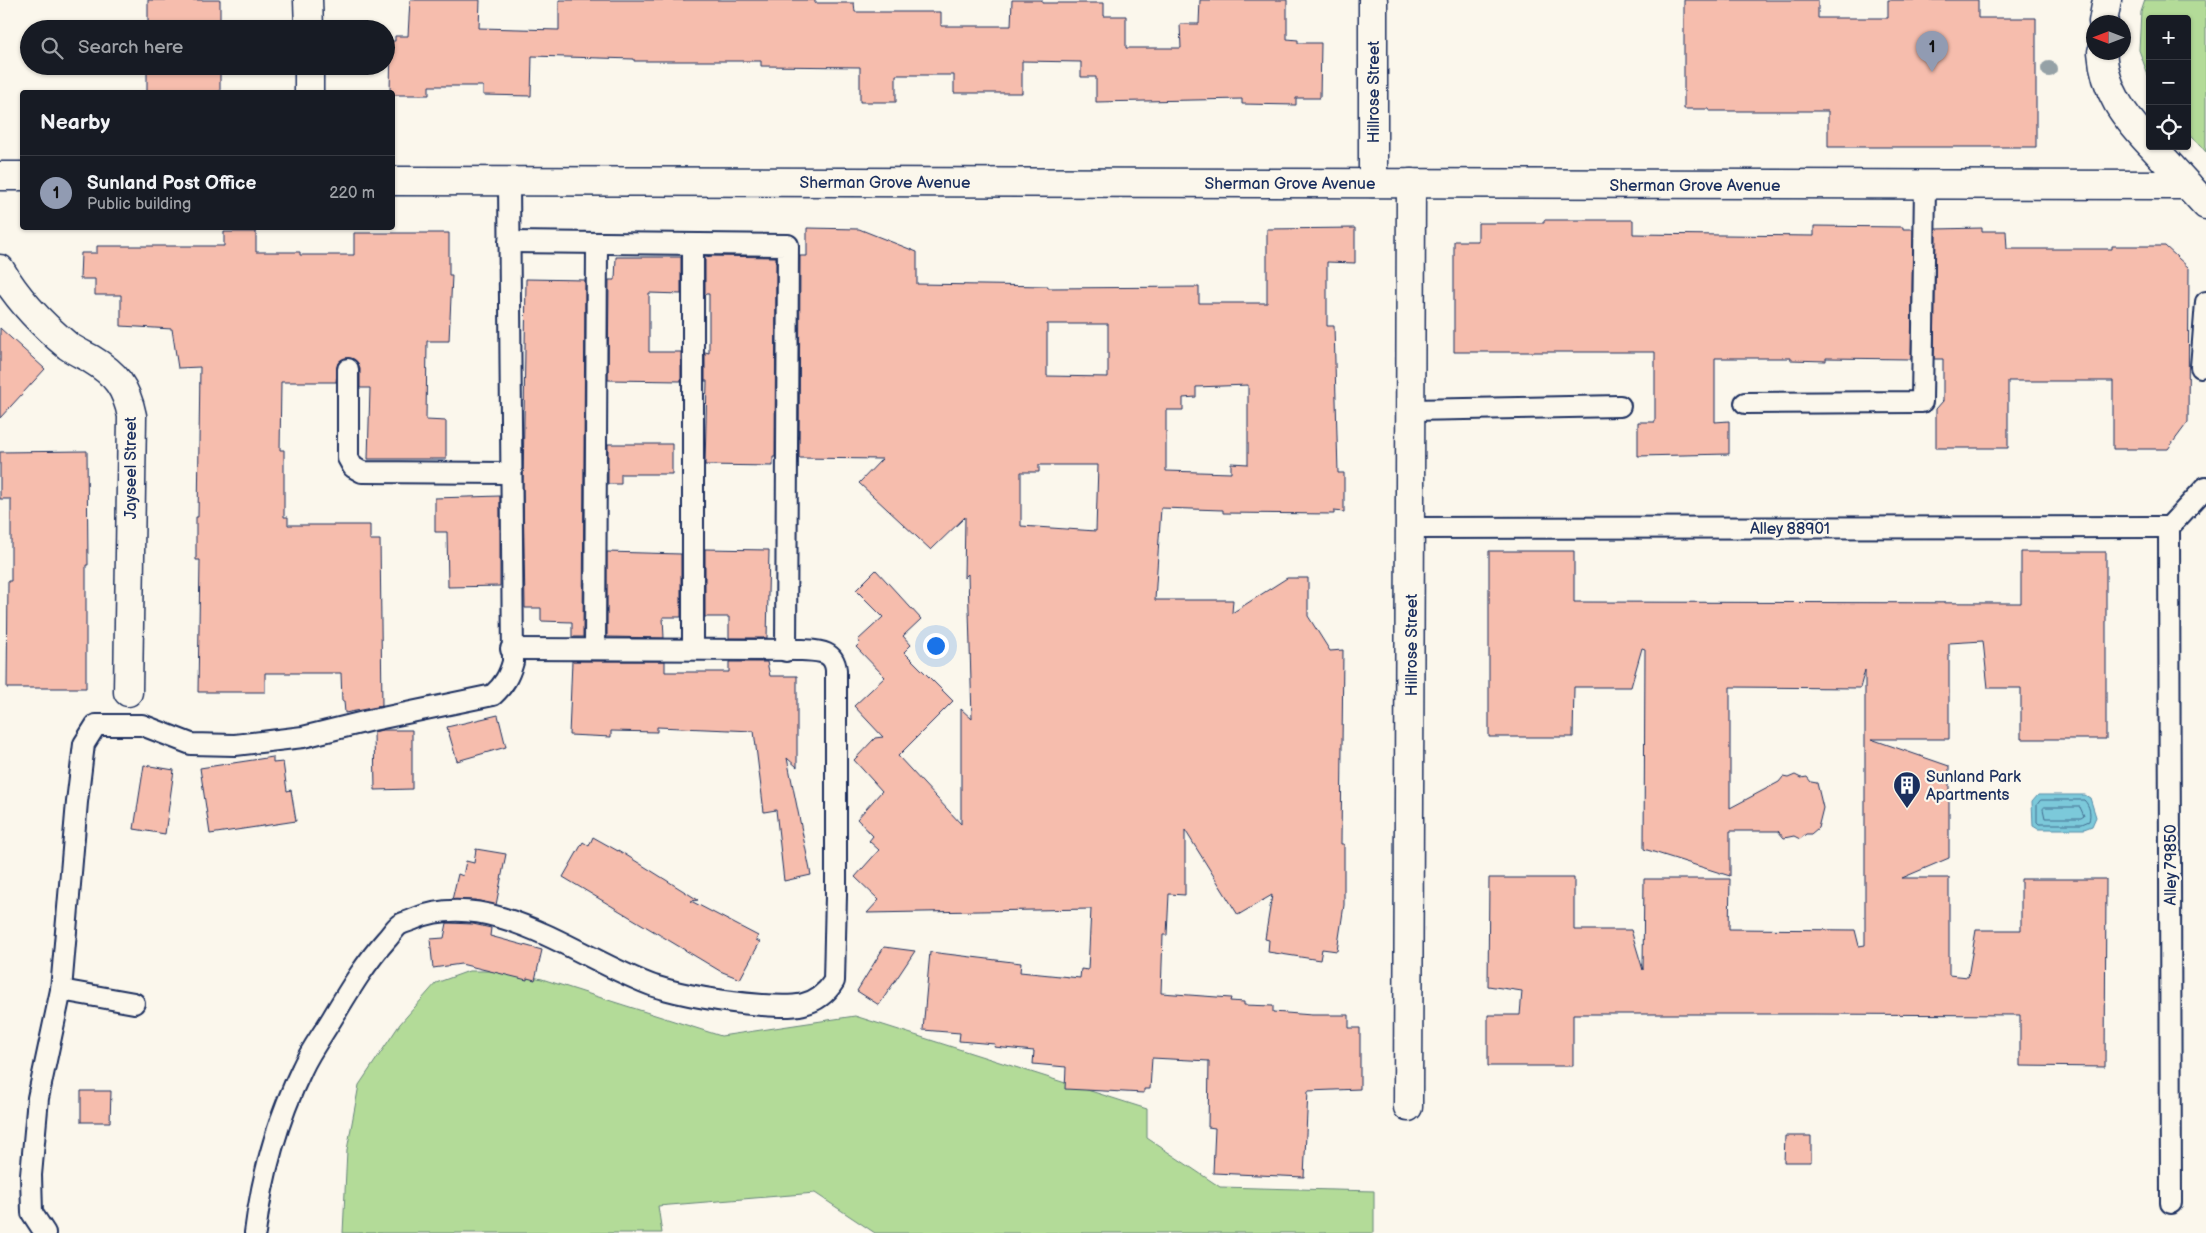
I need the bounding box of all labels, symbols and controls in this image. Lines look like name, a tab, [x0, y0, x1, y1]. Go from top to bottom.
north arrow	[2086, 15, 2131, 60]
map controls	[2146, 15, 2191, 150]
button: +	[2146, 15, 2191, 60]
search box	[20, 20, 395, 75]
pin: 1	[1916, 31, 1948, 72]
icon: search	[38, 34, 66, 62]
text: Search here	[78, 36, 183, 59]
street label: Hillrose Street	[1365, 41, 1384, 143]
button: −	[2146, 60, 2191, 105]
button: locate	[2146, 105, 2191, 150]
text: Nearby	[40, 110, 110, 135]
text: Sunland Post Office	[87, 172, 256, 195]
street label: Sherman Grove Avenue	[800, 174, 971, 193]
street label: Sherman Grove Avenue	[1205, 175, 1376, 194]
street label: Sherman Grove Avenue	[1610, 177, 1781, 196]
text: 1	[53, 184, 59, 203]
text: 220 m	[329, 184, 375, 203]
text: Public building	[87, 195, 191, 214]
street label: Jayseel Street	[122, 417, 141, 519]
street label: Alley 88901	[1750, 520, 1830, 539]
street label: Hillrose Street	[1403, 594, 1422, 696]
your location	[923, 633, 949, 659]
place label: Sunland Park Apartments	[1926, 768, 2021, 805]
building icon: Sunland Park Apartments	[1892, 770, 1922, 809]
street label: Alley 79850	[2162, 824, 2181, 906]

